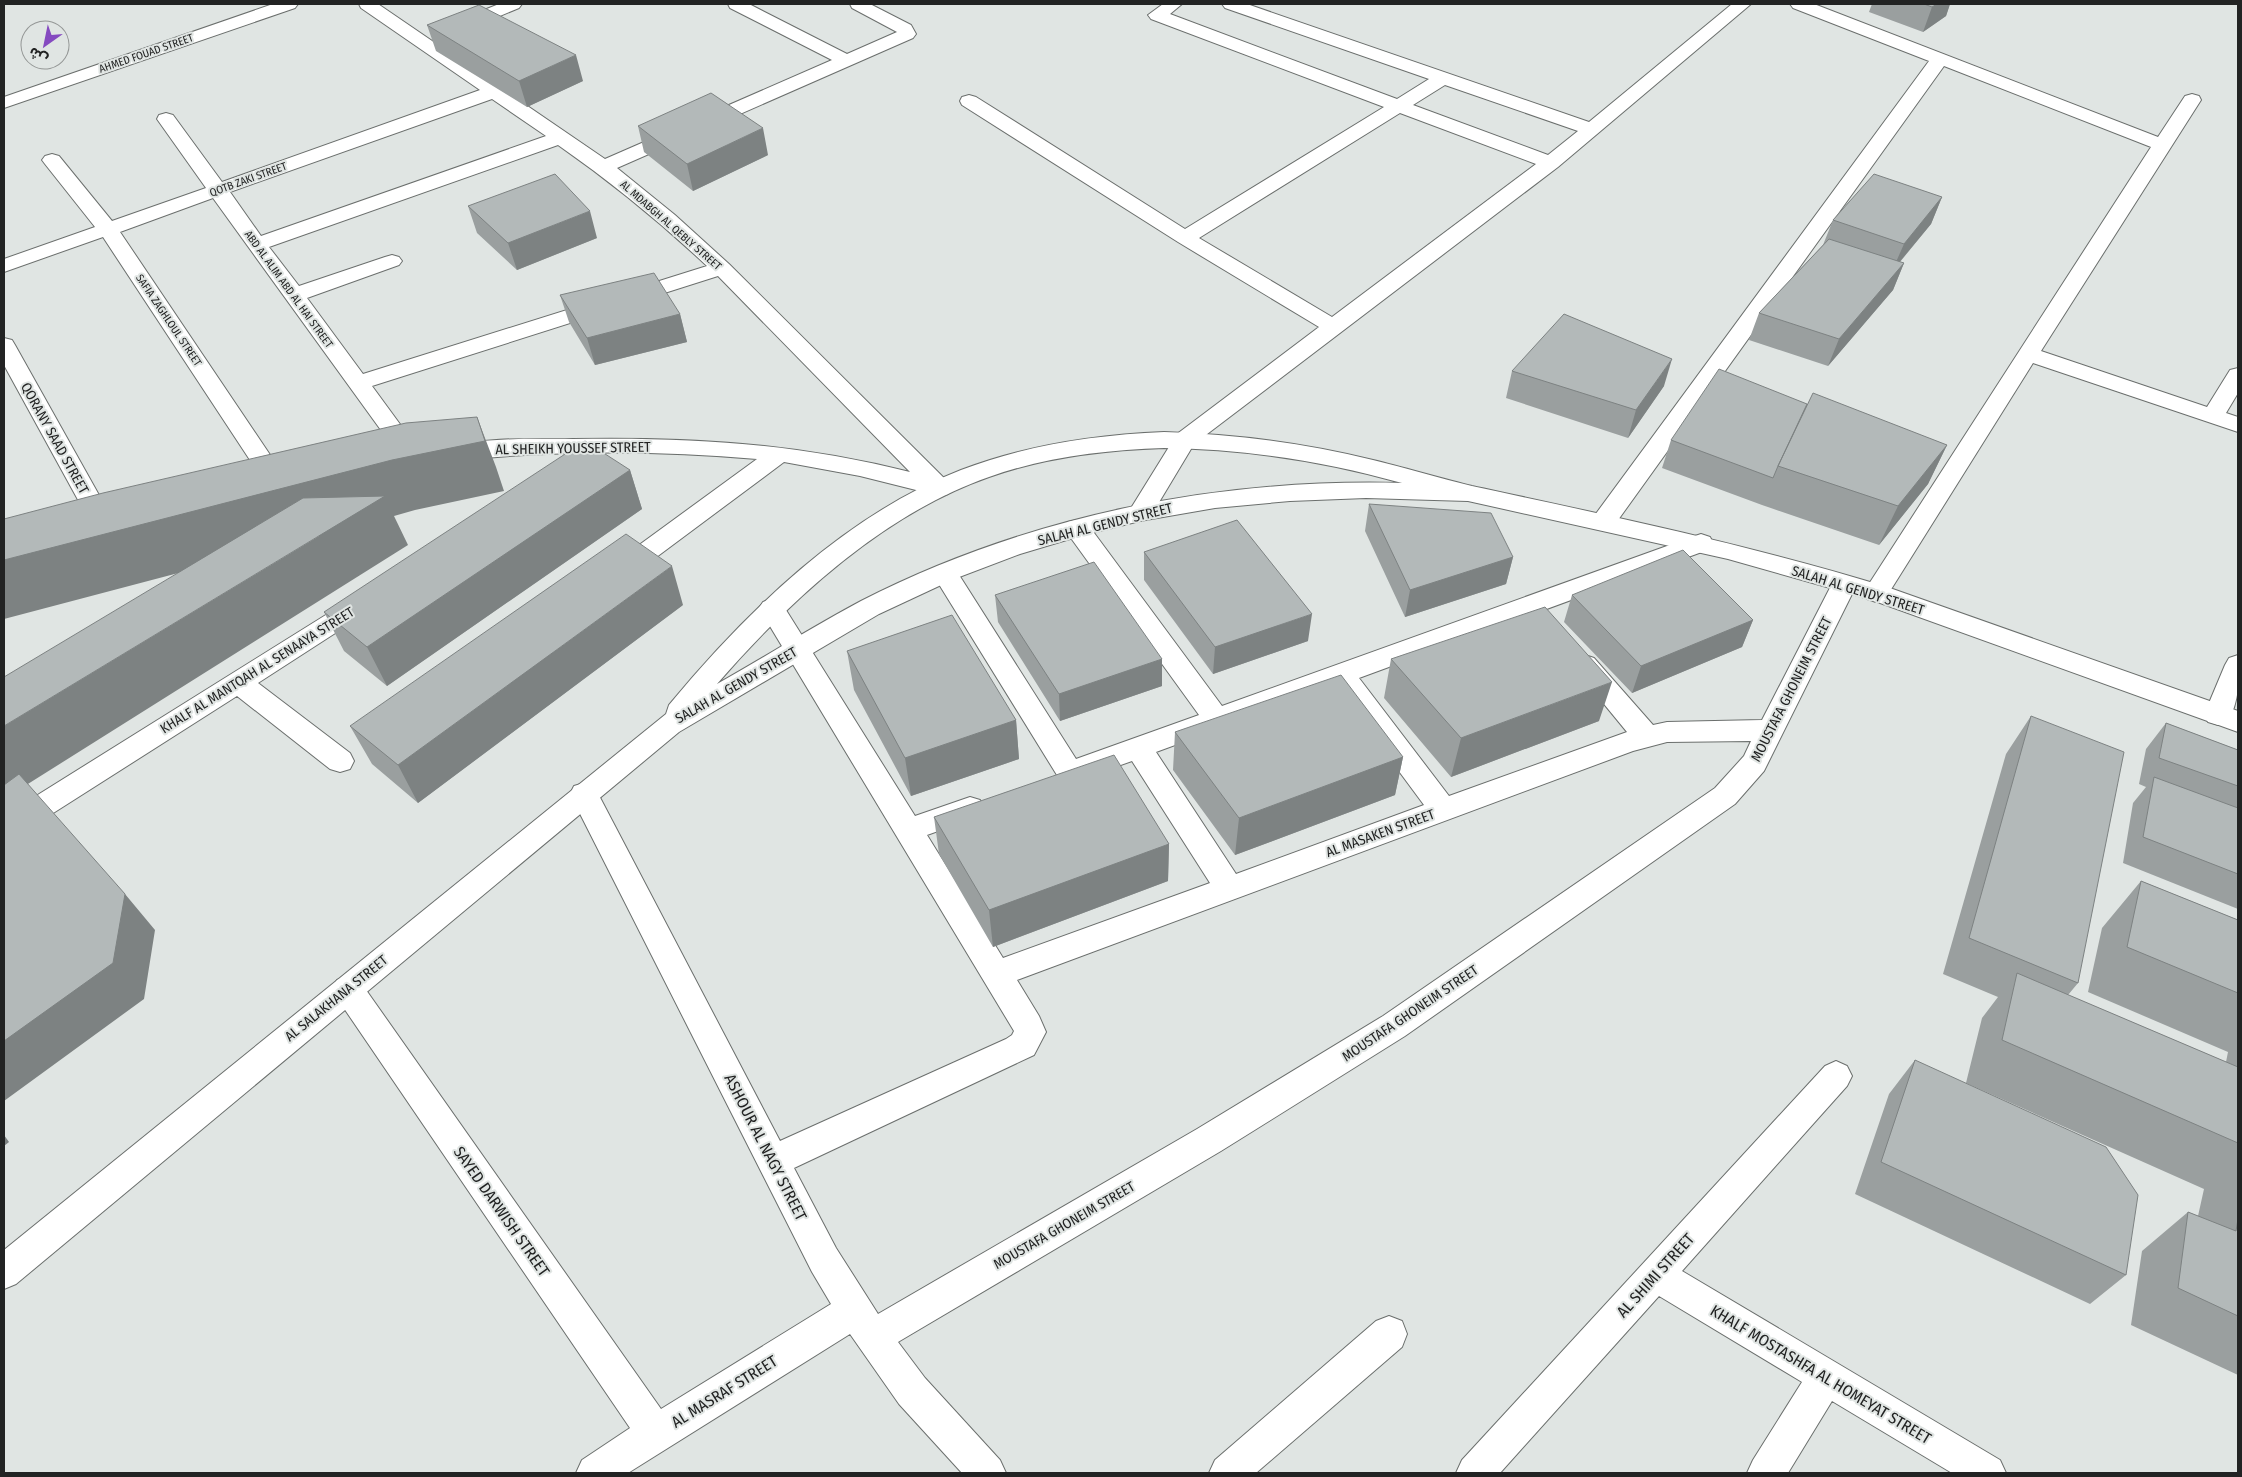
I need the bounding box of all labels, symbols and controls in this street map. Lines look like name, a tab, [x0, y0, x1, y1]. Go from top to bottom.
north arrow	[20, 20, 70, 70]
street label: AHMED FOUAD STREET	[97, 31, 196, 76]
text: ش	[26, 43, 51, 68]
street label: QOTB ZAKI STREET	[208, 159, 289, 199]
street label: AL MDABGH AL QEBLY STREET	[617, 178, 725, 273]
street label: ABD AL ALIM ABD AL HAI STREET	[242, 228, 336, 351]
street label: SAFIA ZAGHLOUL STREET	[133, 272, 205, 369]
street label: QORANY SAAD STREET	[17, 380, 92, 497]
street label: AL SHEIKH YOUSSEF STREET	[495, 439, 651, 458]
street label: SALAH AL GENDY STREET	[1036, 499, 1175, 549]
street label: SALAH AL GENDY STREET	[1789, 562, 1927, 619]
street label: KHALF AL MANTQAH AL SENAAYA STREET	[157, 603, 358, 737]
street label: MOUSTAFA GHONEIM STREET	[1747, 614, 1836, 764]
street label: SALAH AL GENDY STREET	[672, 643, 801, 727]
street label: AL MASAKEN STREET	[1323, 806, 1437, 861]
street label: AL SALAKHANA STREET	[281, 951, 392, 1045]
street label: MOUSTAFA GHONEIM STREET	[1339, 961, 1482, 1065]
street label: ASHOUR AL NAGY STREET	[720, 1071, 811, 1224]
street label: SAYED DARWISH STREET	[450, 1143, 554, 1280]
street label: MOUSTAFA GHONEIM STREET	[991, 1178, 1138, 1273]
street label: AL SHIMI STREET	[1613, 1229, 1698, 1321]
street label: KHALF MOSTASHFA AL HOMEYAT STREET	[1707, 1301, 1935, 1448]
street label: AL MASRAF STREET	[668, 1351, 781, 1432]

